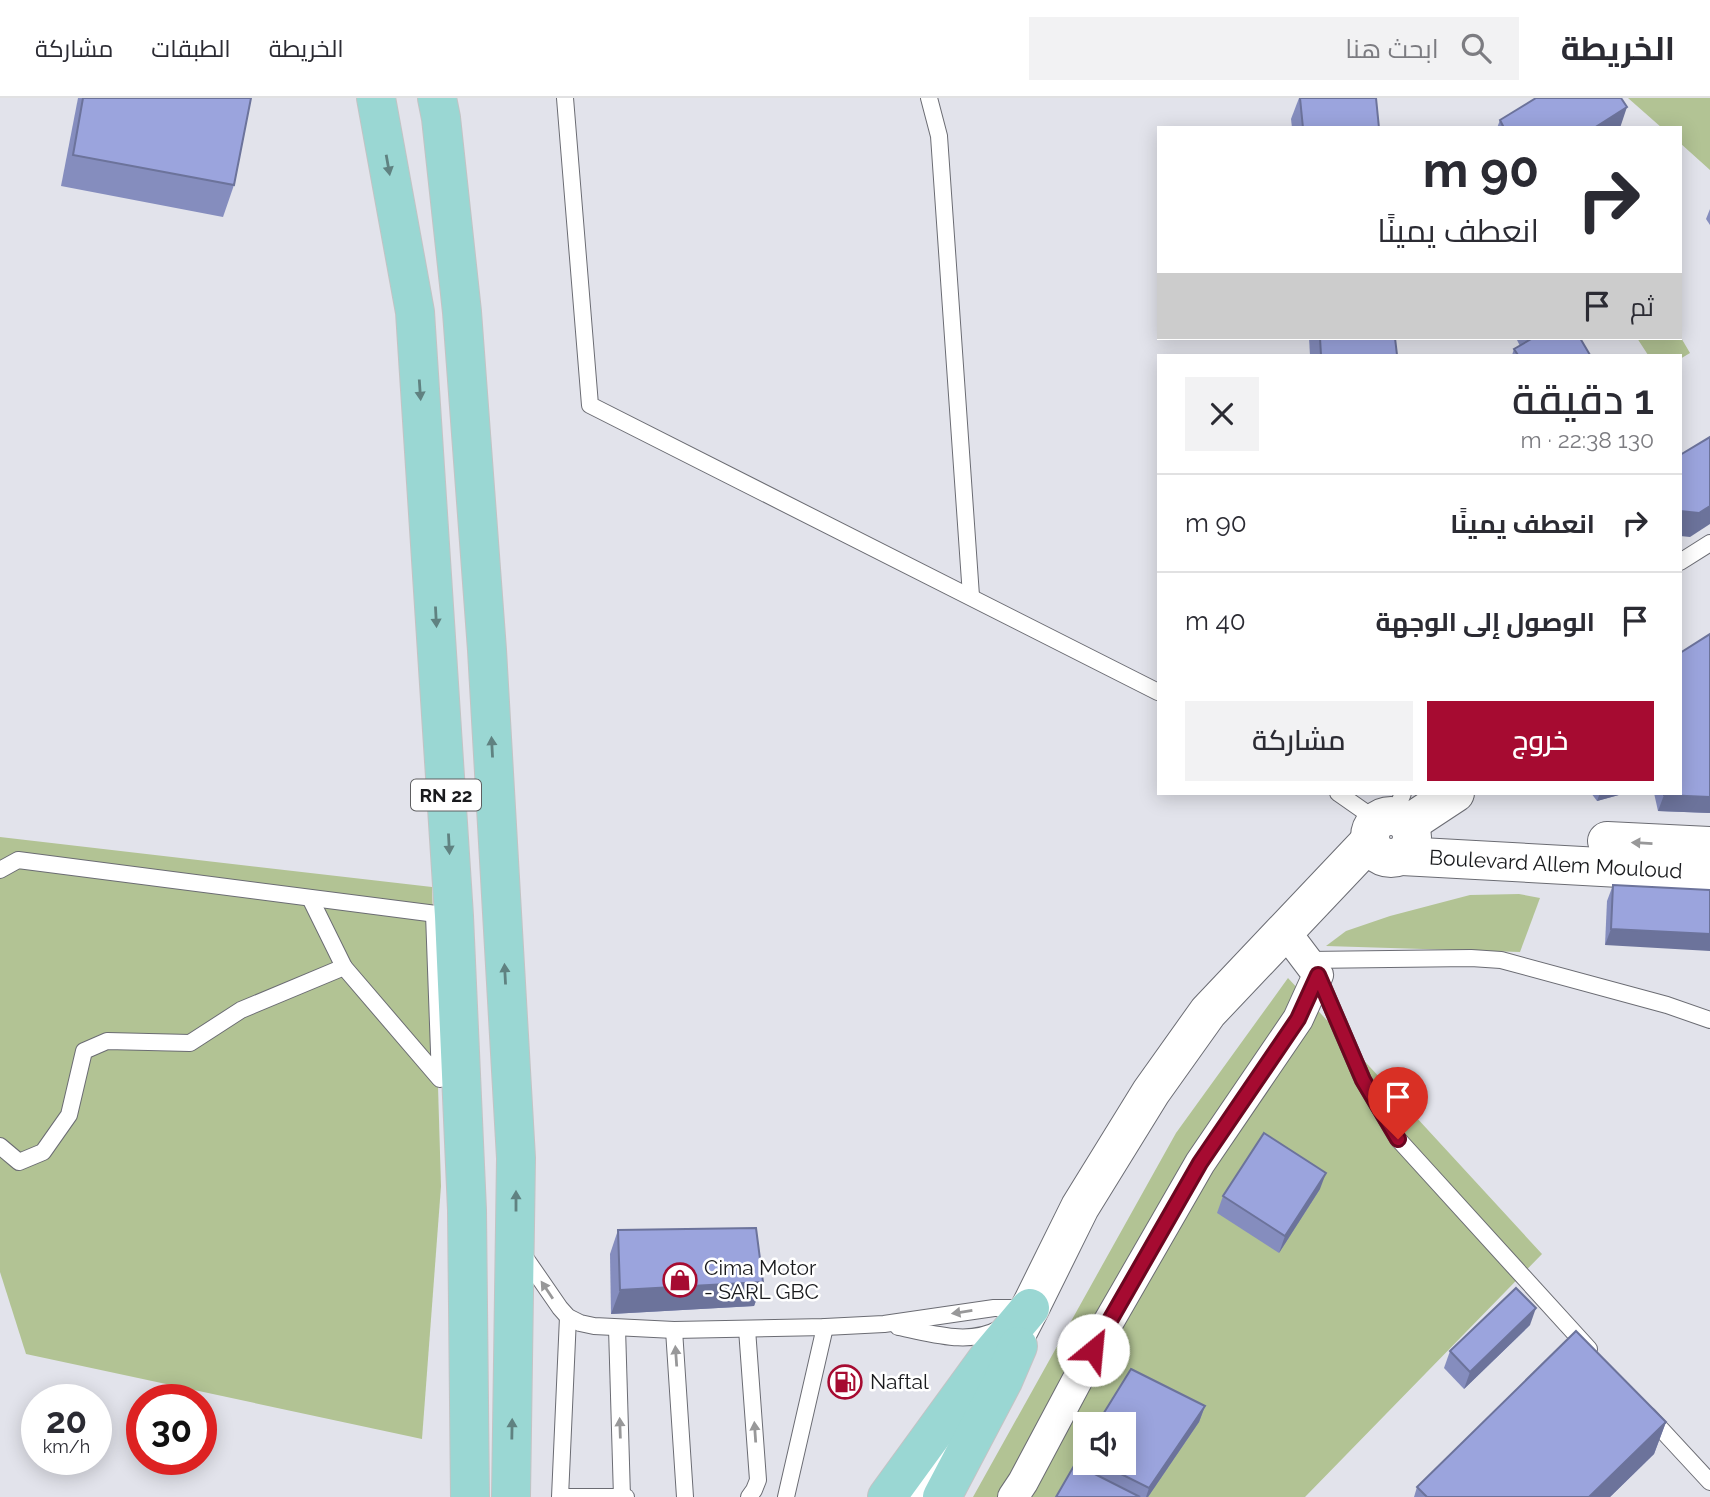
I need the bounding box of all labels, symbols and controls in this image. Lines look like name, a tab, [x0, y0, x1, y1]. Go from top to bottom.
search box	[1029, 17, 1519, 80]
icon: search	[1457, 29, 1495, 67]
text: الخريطة	[1561, 29, 1675, 68]
text: مشاركة	[35, 34, 113, 63]
text: الطبقات	[151, 34, 231, 63]
text: الخريطة	[269, 34, 344, 63]
text: ابحث هنا	[1345, 34, 1439, 64]
text: 90 m	[1423, 141, 1539, 198]
one-way arrow	[383, 154, 394, 176]
icon: right	[1563, 154, 1654, 245]
text: انعطف يمينًا	[1377, 212, 1539, 249]
icon: arrive	[1578, 287, 1616, 325]
text: ثم	[1630, 292, 1654, 322]
text: 1 دقيقة	[1512, 375, 1654, 424]
button: close	[1185, 377, 1259, 451]
one-way arrow	[415, 379, 426, 401]
text: 130 m · 22:38	[1520, 426, 1654, 453]
icon: right	[1616, 504, 1654, 542]
text: 90 m	[1185, 508, 1247, 538]
text: انعطف يمينًا	[1450, 509, 1595, 539]
icon: arrive	[1616, 602, 1654, 640]
one-way arrow	[430, 606, 441, 628]
text: 40 m	[1185, 606, 1246, 636]
text: الوصول إلى الوجهة	[1375, 607, 1595, 637]
button: مشاركة	[1185, 701, 1413, 781]
button: خروج	[1427, 701, 1654, 781]
one-way arrow	[486, 736, 497, 758]
road number: RN 22	[411, 780, 481, 810]
one-way arrow	[444, 833, 455, 855]
one-way arrow	[1631, 837, 1653, 848]
street label: Boulevard Allem Mouloud	[1428, 845, 1683, 883]
one-way arrow	[500, 963, 511, 985]
pin	[1368, 1067, 1428, 1139]
icon: arrive	[1379, 1078, 1417, 1116]
one-way arrow	[510, 1190, 521, 1212]
place label: Cima Motor - SARL GBC	[704, 1255, 819, 1304]
shop icon: Cima Motor - SARL GBC	[661, 1261, 699, 1299]
one-way arrow	[540, 1281, 554, 1299]
one-way arrow	[951, 1307, 973, 1318]
position arrow	[1056, 1313, 1130, 1387]
one-way arrow	[670, 1344, 681, 1366]
fuel station icon: Naftal	[826, 1363, 864, 1401]
place label: Naftal	[870, 1369, 929, 1394]
speed limit sign: 30	[126, 1384, 217, 1475]
text: 20	[46, 1400, 87, 1441]
map controls	[1073, 1412, 1136, 1475]
button: sound	[1073, 1412, 1136, 1475]
one-way arrow	[614, 1417, 626, 1439]
one-way arrow	[506, 1418, 517, 1440]
one-way arrow	[749, 1420, 760, 1442]
text: km/h	[43, 1436, 90, 1457]

